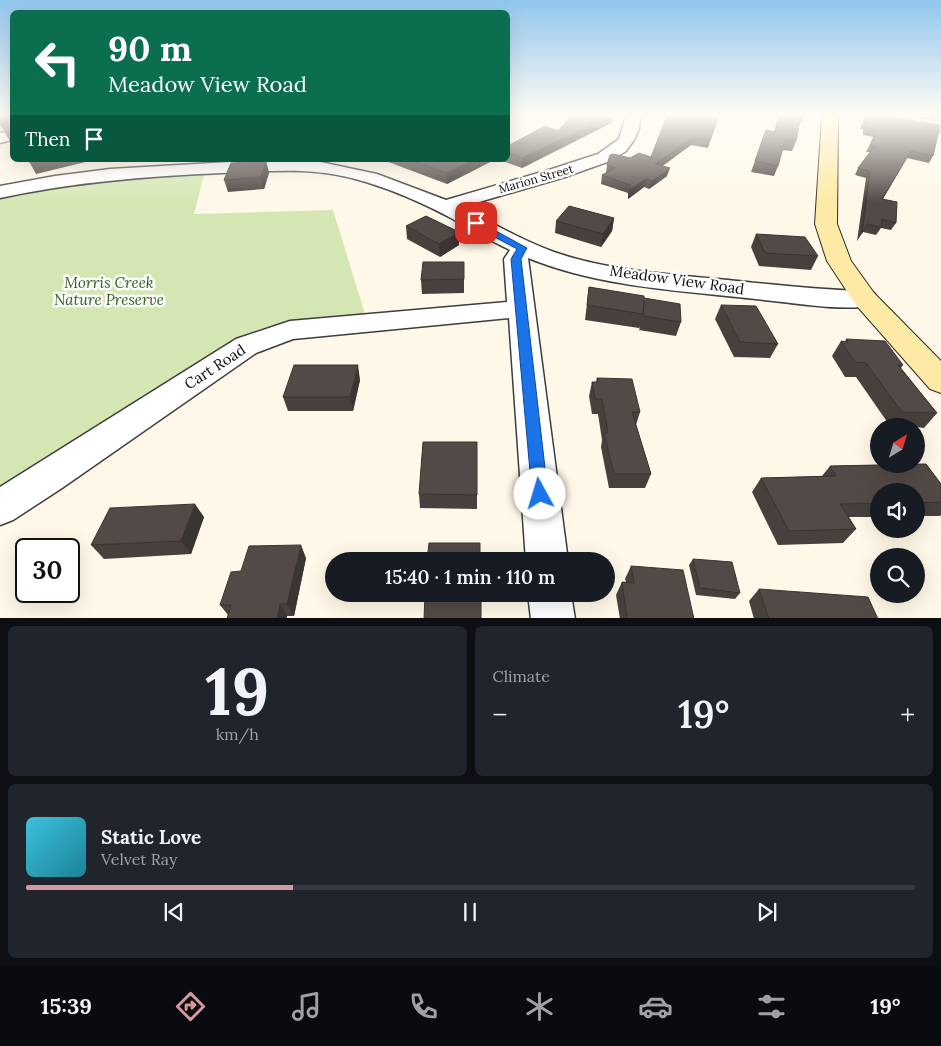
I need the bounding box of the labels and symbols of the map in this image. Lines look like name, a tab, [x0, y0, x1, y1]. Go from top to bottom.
street label: Marion Street	[497, 161, 575, 196]
pin	[455, 202, 497, 244]
street label: Meadow View Road	[609, 261, 746, 298]
park label: Morris Creek Nature Preserve	[54, 273, 164, 309]
street label: Cart Road	[180, 340, 249, 393]
north arrow	[870, 418, 925, 472]
position arrow	[513, 467, 565, 519]
speed limit sign: 30	[15, 538, 80, 603]

